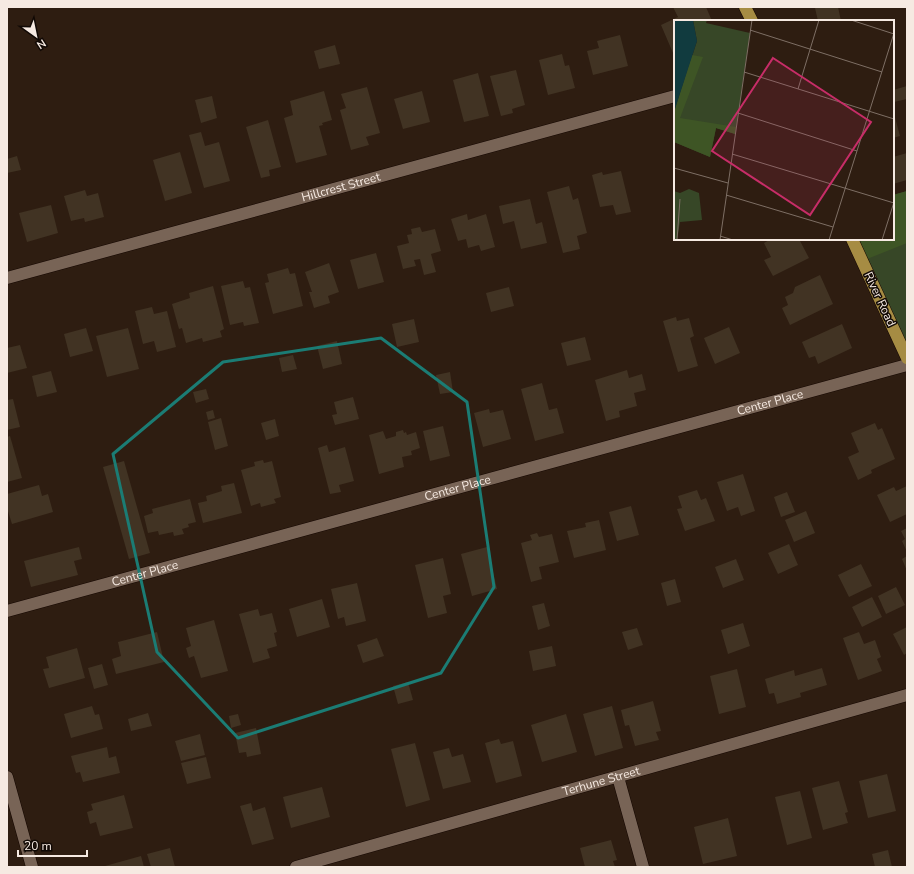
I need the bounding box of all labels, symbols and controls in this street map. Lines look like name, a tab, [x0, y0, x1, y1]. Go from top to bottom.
north arrow	[16, 16, 56, 56]
inset map	[674, 20, 894, 240]
text: N	[34, 35, 49, 52]
street label: Hillcrest Street	[300, 168, 383, 205]
street label: River Road	[860, 269, 900, 329]
street label: Center Place	[735, 386, 805, 419]
street label: Center Place	[422, 471, 492, 505]
street label: Center Place	[110, 557, 180, 590]
street label: Terhune Street	[561, 762, 642, 800]
scale bar	[18, 832, 87, 858]
text: 20 m	[24, 838, 52, 854]

